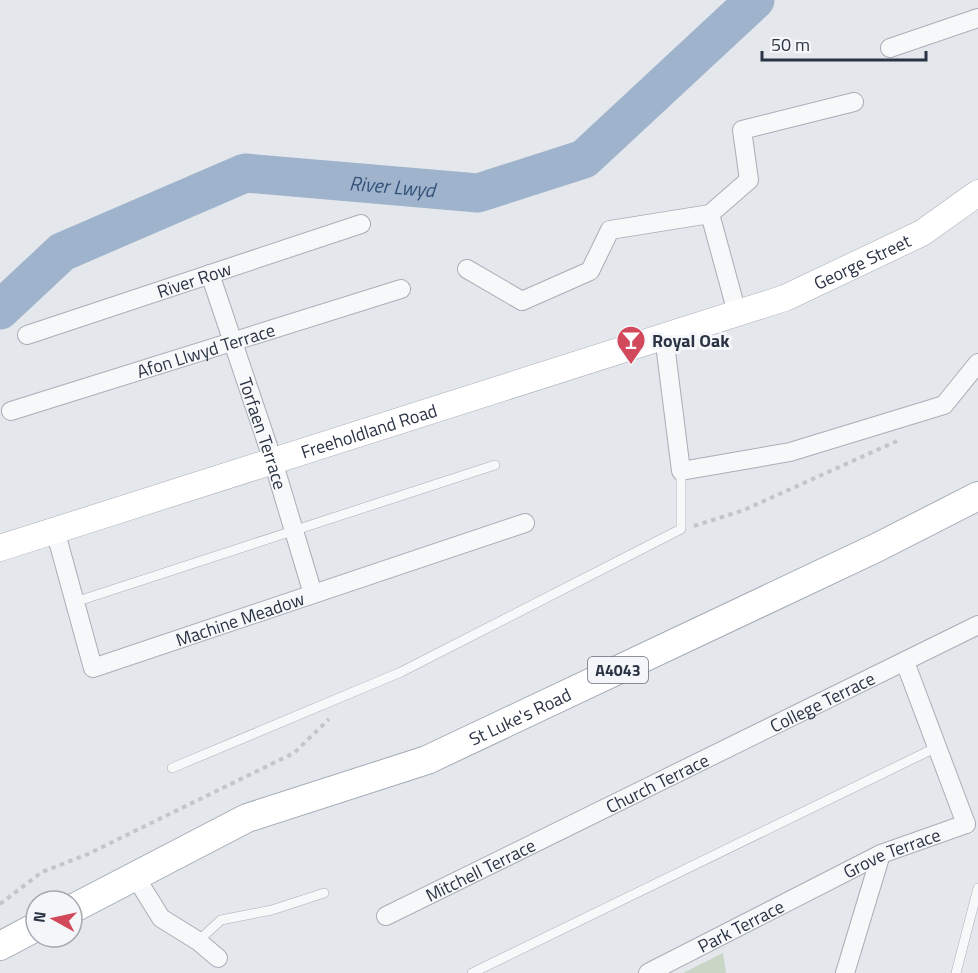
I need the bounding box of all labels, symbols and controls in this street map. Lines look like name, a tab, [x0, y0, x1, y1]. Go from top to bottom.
scale bar	[762, 24, 926, 62]
text: 50 m	[771, 31, 810, 58]
water label: River Lwyd	[348, 167, 438, 205]
street label: George Street	[809, 227, 916, 296]
street label: River Row	[153, 254, 235, 304]
street label: Afon Llwyd Terrace	[133, 316, 278, 384]
bar icon: Royal Oak	[615, 324, 647, 366]
place label: Royal Oak	[652, 327, 730, 354]
street label: Torfaen Terrace	[232, 374, 294, 493]
street label: Freeholdland Road	[297, 396, 440, 465]
street label: Machine Meadow	[172, 584, 308, 653]
road number: A4043	[588, 657, 648, 683]
street label: College Terrace	[765, 664, 879, 739]
street label: St Luke's Road	[464, 680, 575, 752]
street label: Church Terrace	[601, 746, 713, 820]
street label: Grove Terrace	[838, 821, 944, 885]
street label: Mitchell Terrace	[421, 831, 540, 908]
north arrow	[24, 889, 84, 949]
street label: Park Terrace	[693, 892, 788, 959]
text: N	[26, 910, 52, 924]

